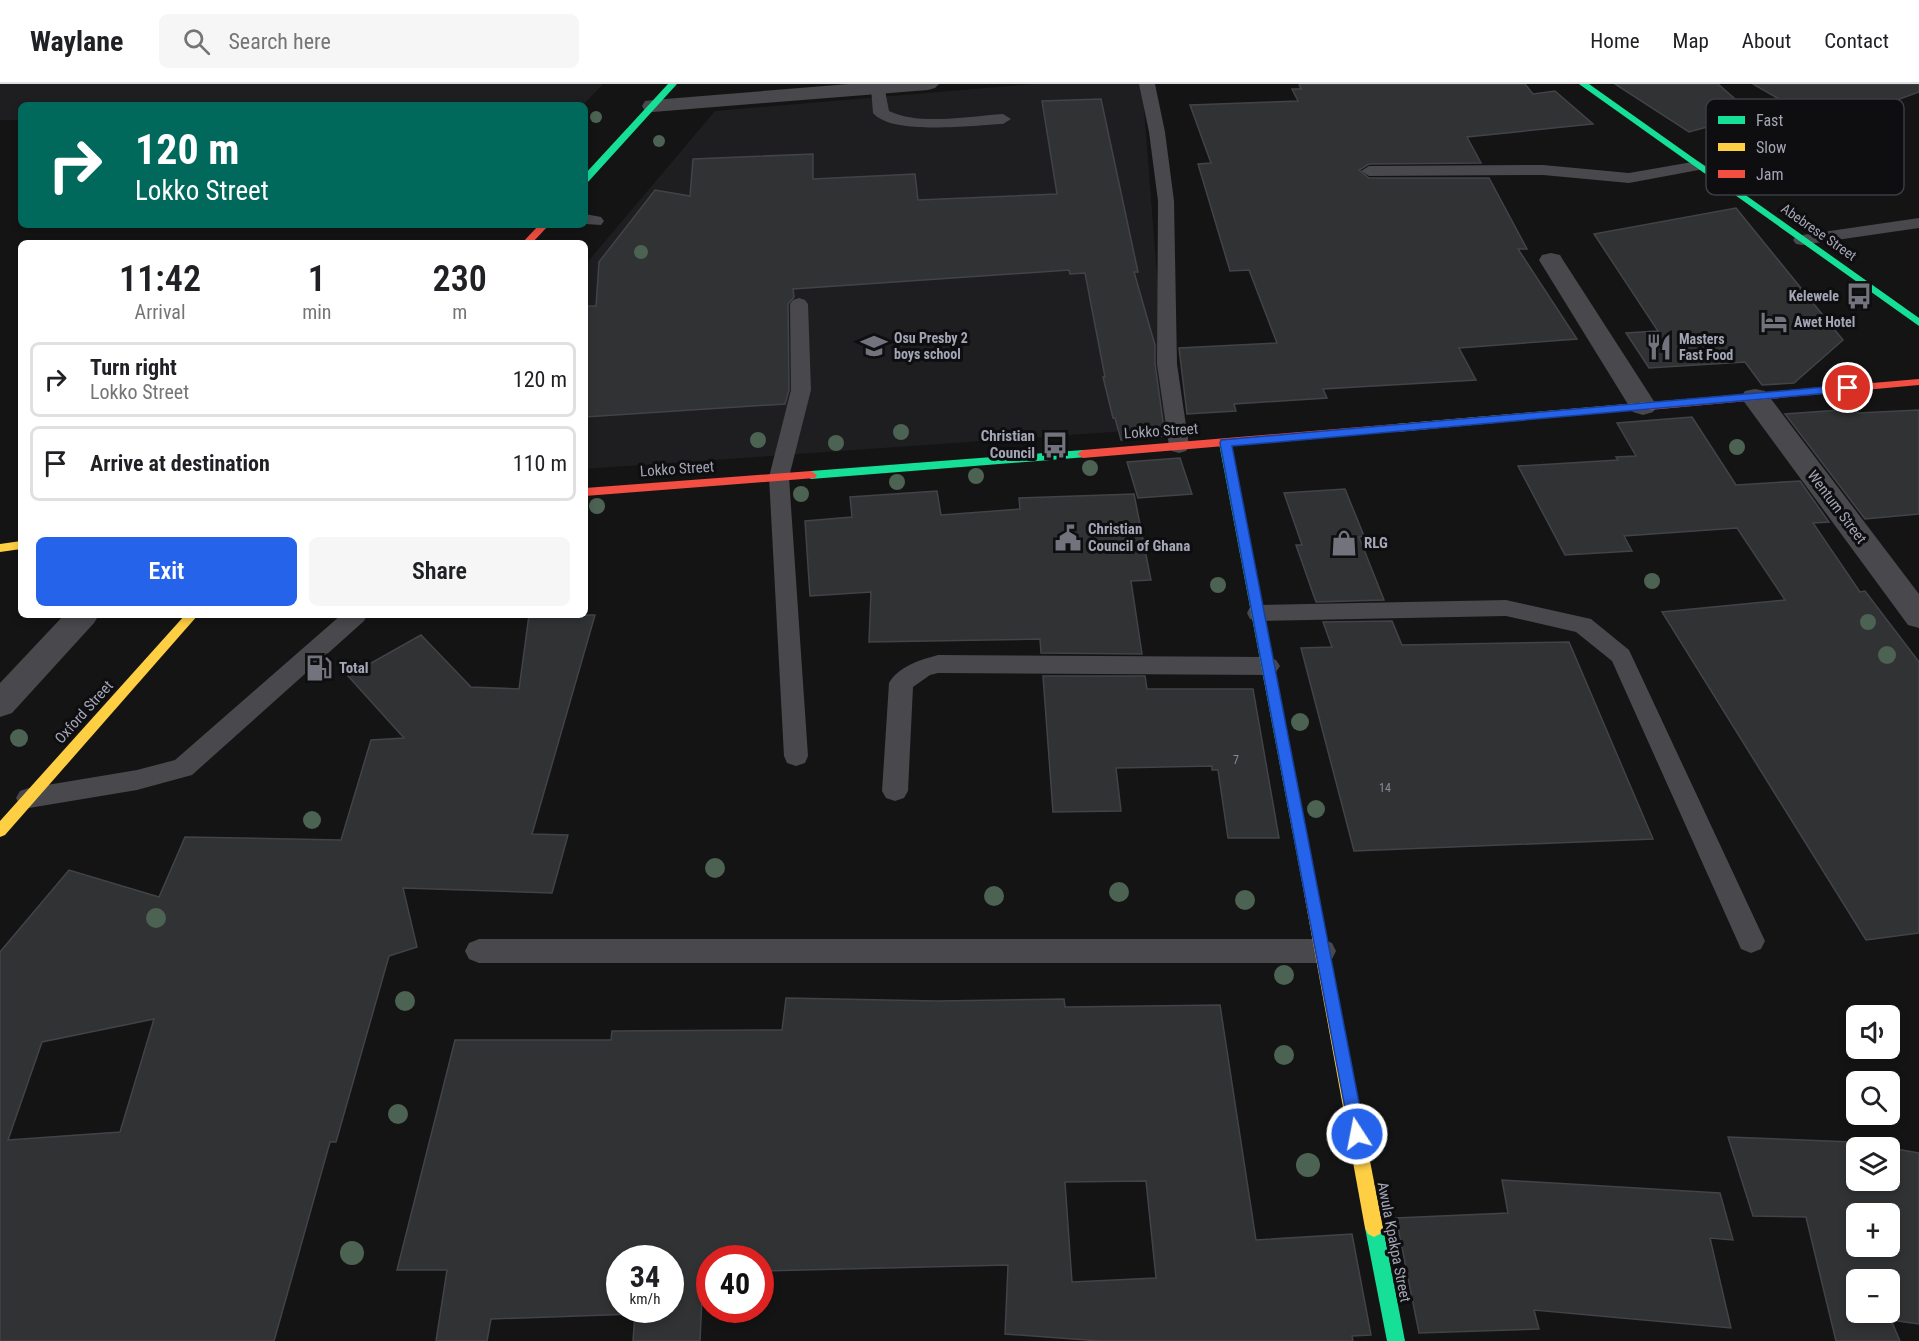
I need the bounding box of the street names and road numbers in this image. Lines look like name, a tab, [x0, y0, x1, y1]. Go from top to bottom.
street label: Abebrese Street	[1778, 200, 1860, 264]
street label: Lokko Street	[1123, 419, 1199, 443]
street label: Lokko Street	[639, 457, 715, 481]
street label: Wentum Street	[1804, 467, 1870, 547]
street label: Oxford Street	[51, 677, 117, 747]
street label: Awula Kpakpa Street	[1374, 1180, 1414, 1304]

